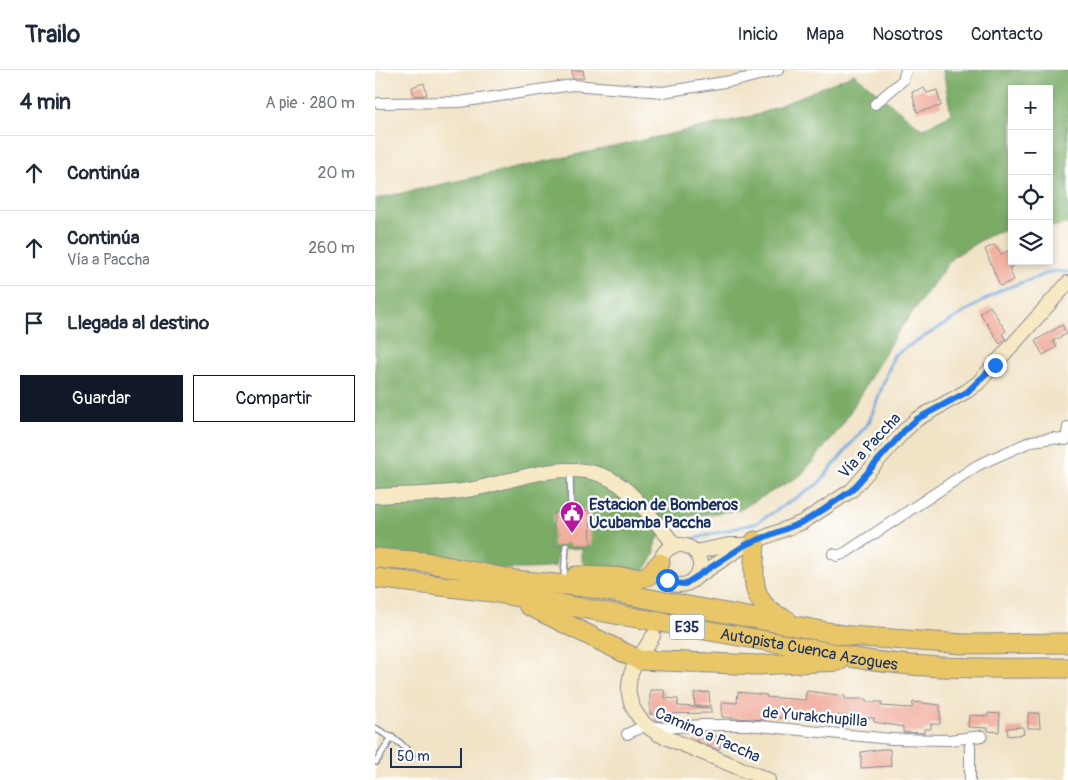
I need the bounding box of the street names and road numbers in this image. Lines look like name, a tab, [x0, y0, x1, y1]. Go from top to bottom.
street label: Vía a Paccha	[834, 409, 905, 483]
road number: E35	[669, 614, 705, 640]
street label: Autopista Cuenca Azogues	[719, 624, 899, 675]
street label: de Yurakchupilla	[762, 702, 868, 732]
street label: Camino a Paccha	[652, 703, 763, 767]

